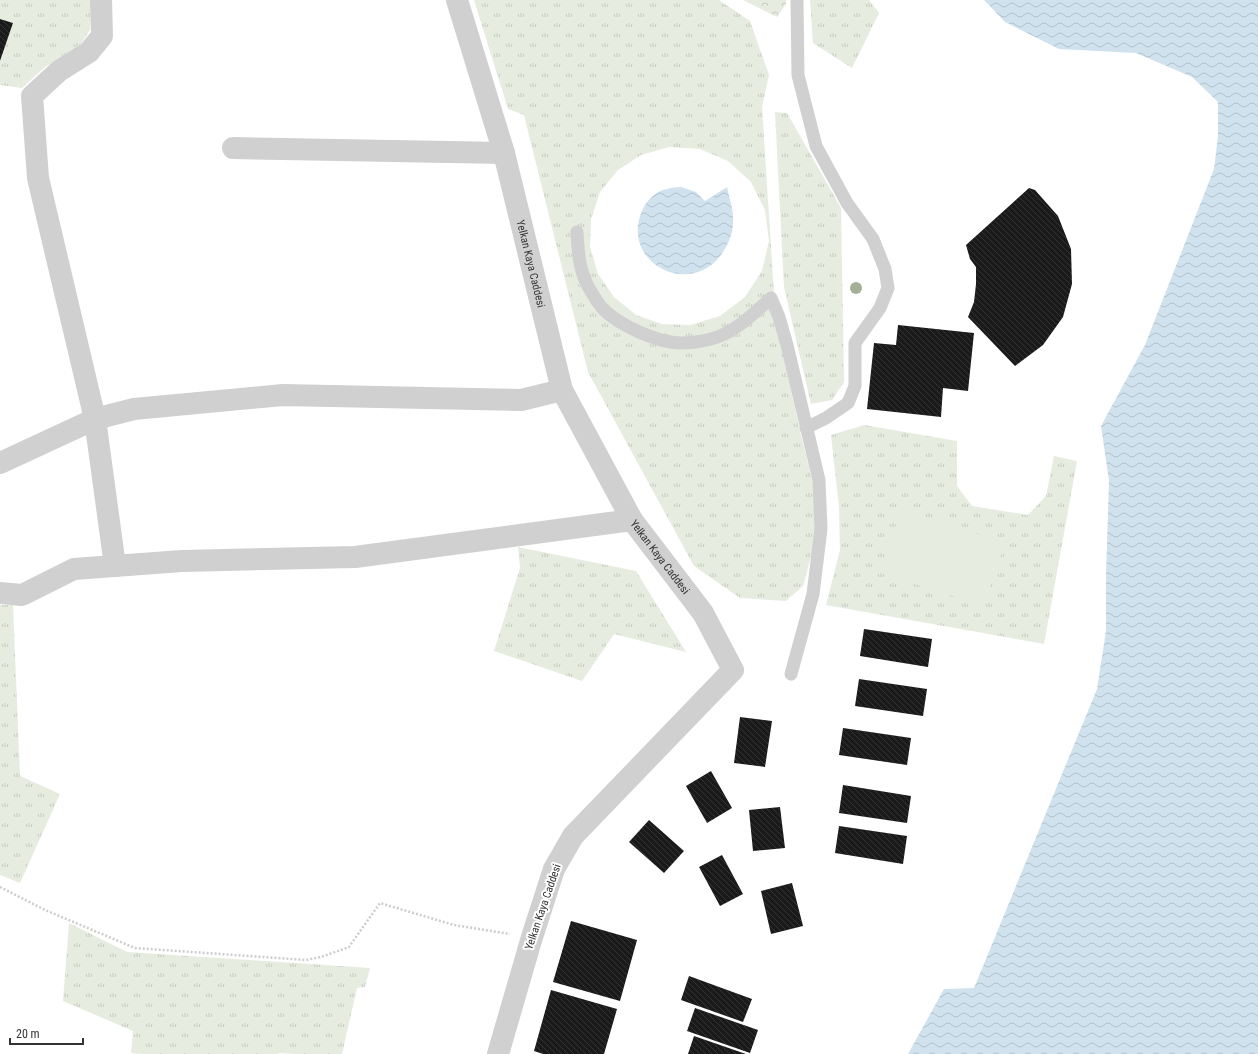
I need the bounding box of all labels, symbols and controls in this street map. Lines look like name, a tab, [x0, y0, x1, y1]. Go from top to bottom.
street label: Yelkan Kaya Caddesi	[514, 218, 548, 309]
street label: Yelkan Kaya Caddesi	[628, 517, 693, 596]
street label: Yelkan Kaya Caddesi	[522, 862, 564, 952]
scale bar	[10, 1020, 83, 1046]
text: 20 m	[16, 1027, 40, 1041]

